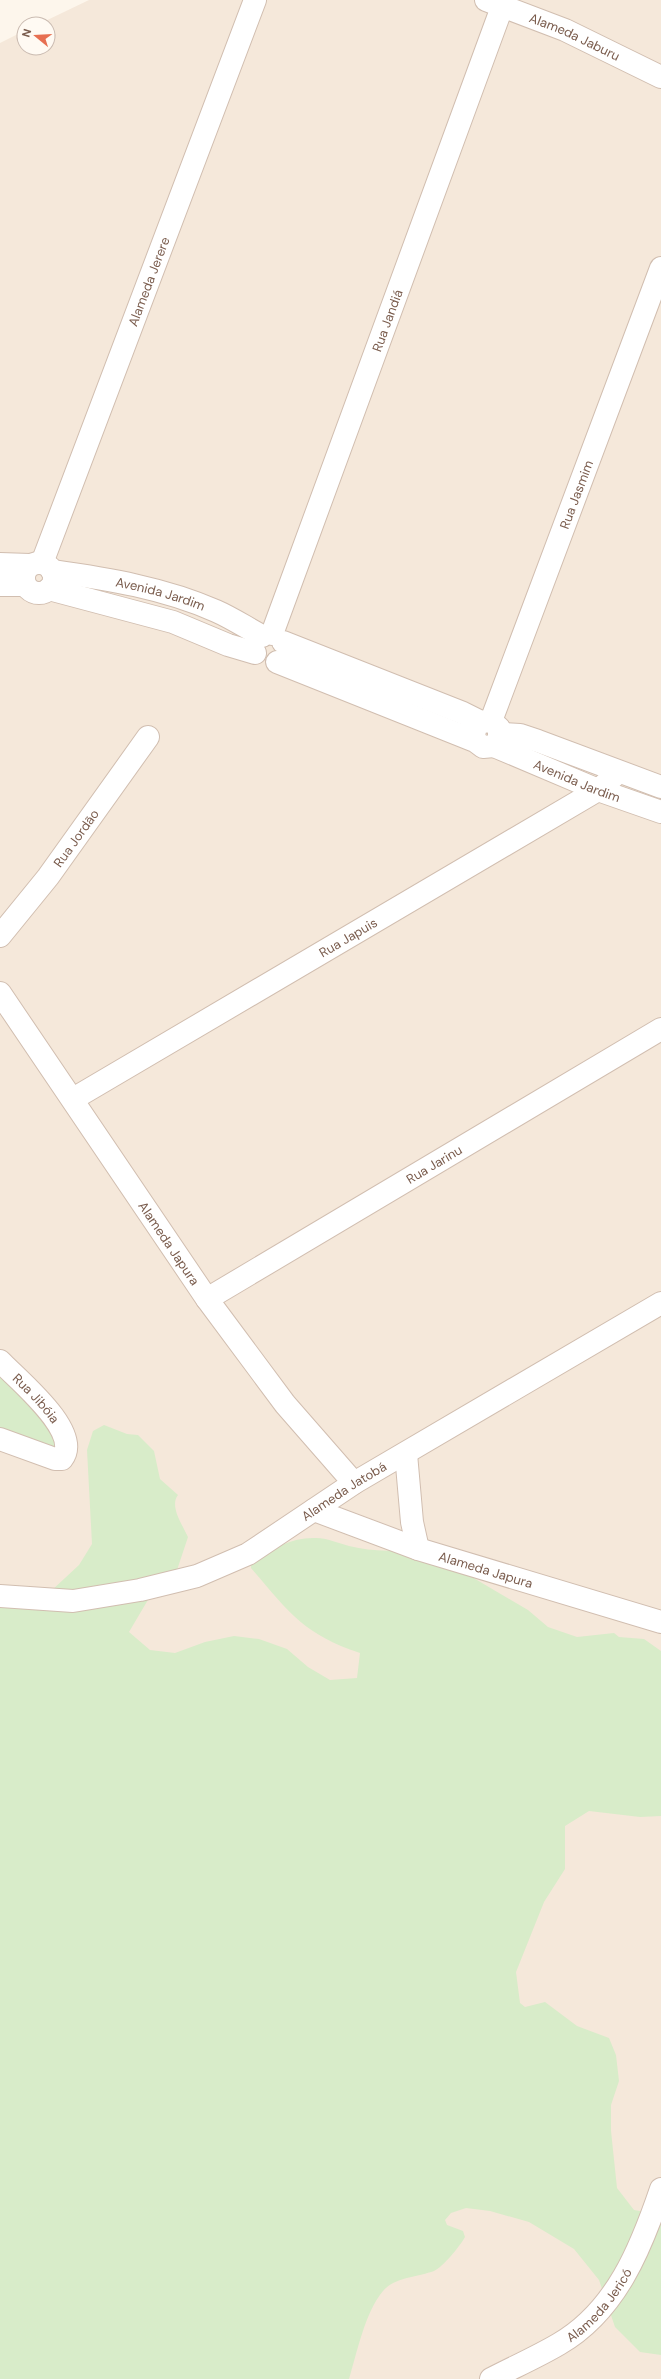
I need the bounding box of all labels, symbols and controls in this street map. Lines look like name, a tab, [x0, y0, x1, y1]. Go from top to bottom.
street label: Alameda Jaburu	[527, 9, 623, 64]
north arrow	[16, 16, 56, 56]
text: N	[19, 27, 34, 39]
street label: Alameda Jerere	[124, 234, 173, 329]
street label: Rua Jandiá	[368, 287, 406, 354]
street label: Rua Jasmim	[555, 458, 597, 531]
street label: Avenida Jardim	[114, 573, 208, 614]
street label: Avenida Jardim	[531, 755, 623, 806]
street label: Rua Jordão	[49, 805, 103, 870]
street label: Rua Japuis	[316, 913, 380, 961]
street label: Rua Jarinu	[403, 1141, 465, 1187]
street label: Alameda Japura	[135, 1198, 204, 1288]
street label: Rua Jibóia	[9, 1370, 64, 1426]
street label: Alameda Jatobá	[298, 1458, 389, 1524]
street label: Alameda Japura	[437, 1547, 535, 1592]
street label: Alameda Jericó	[563, 2265, 636, 2346]

